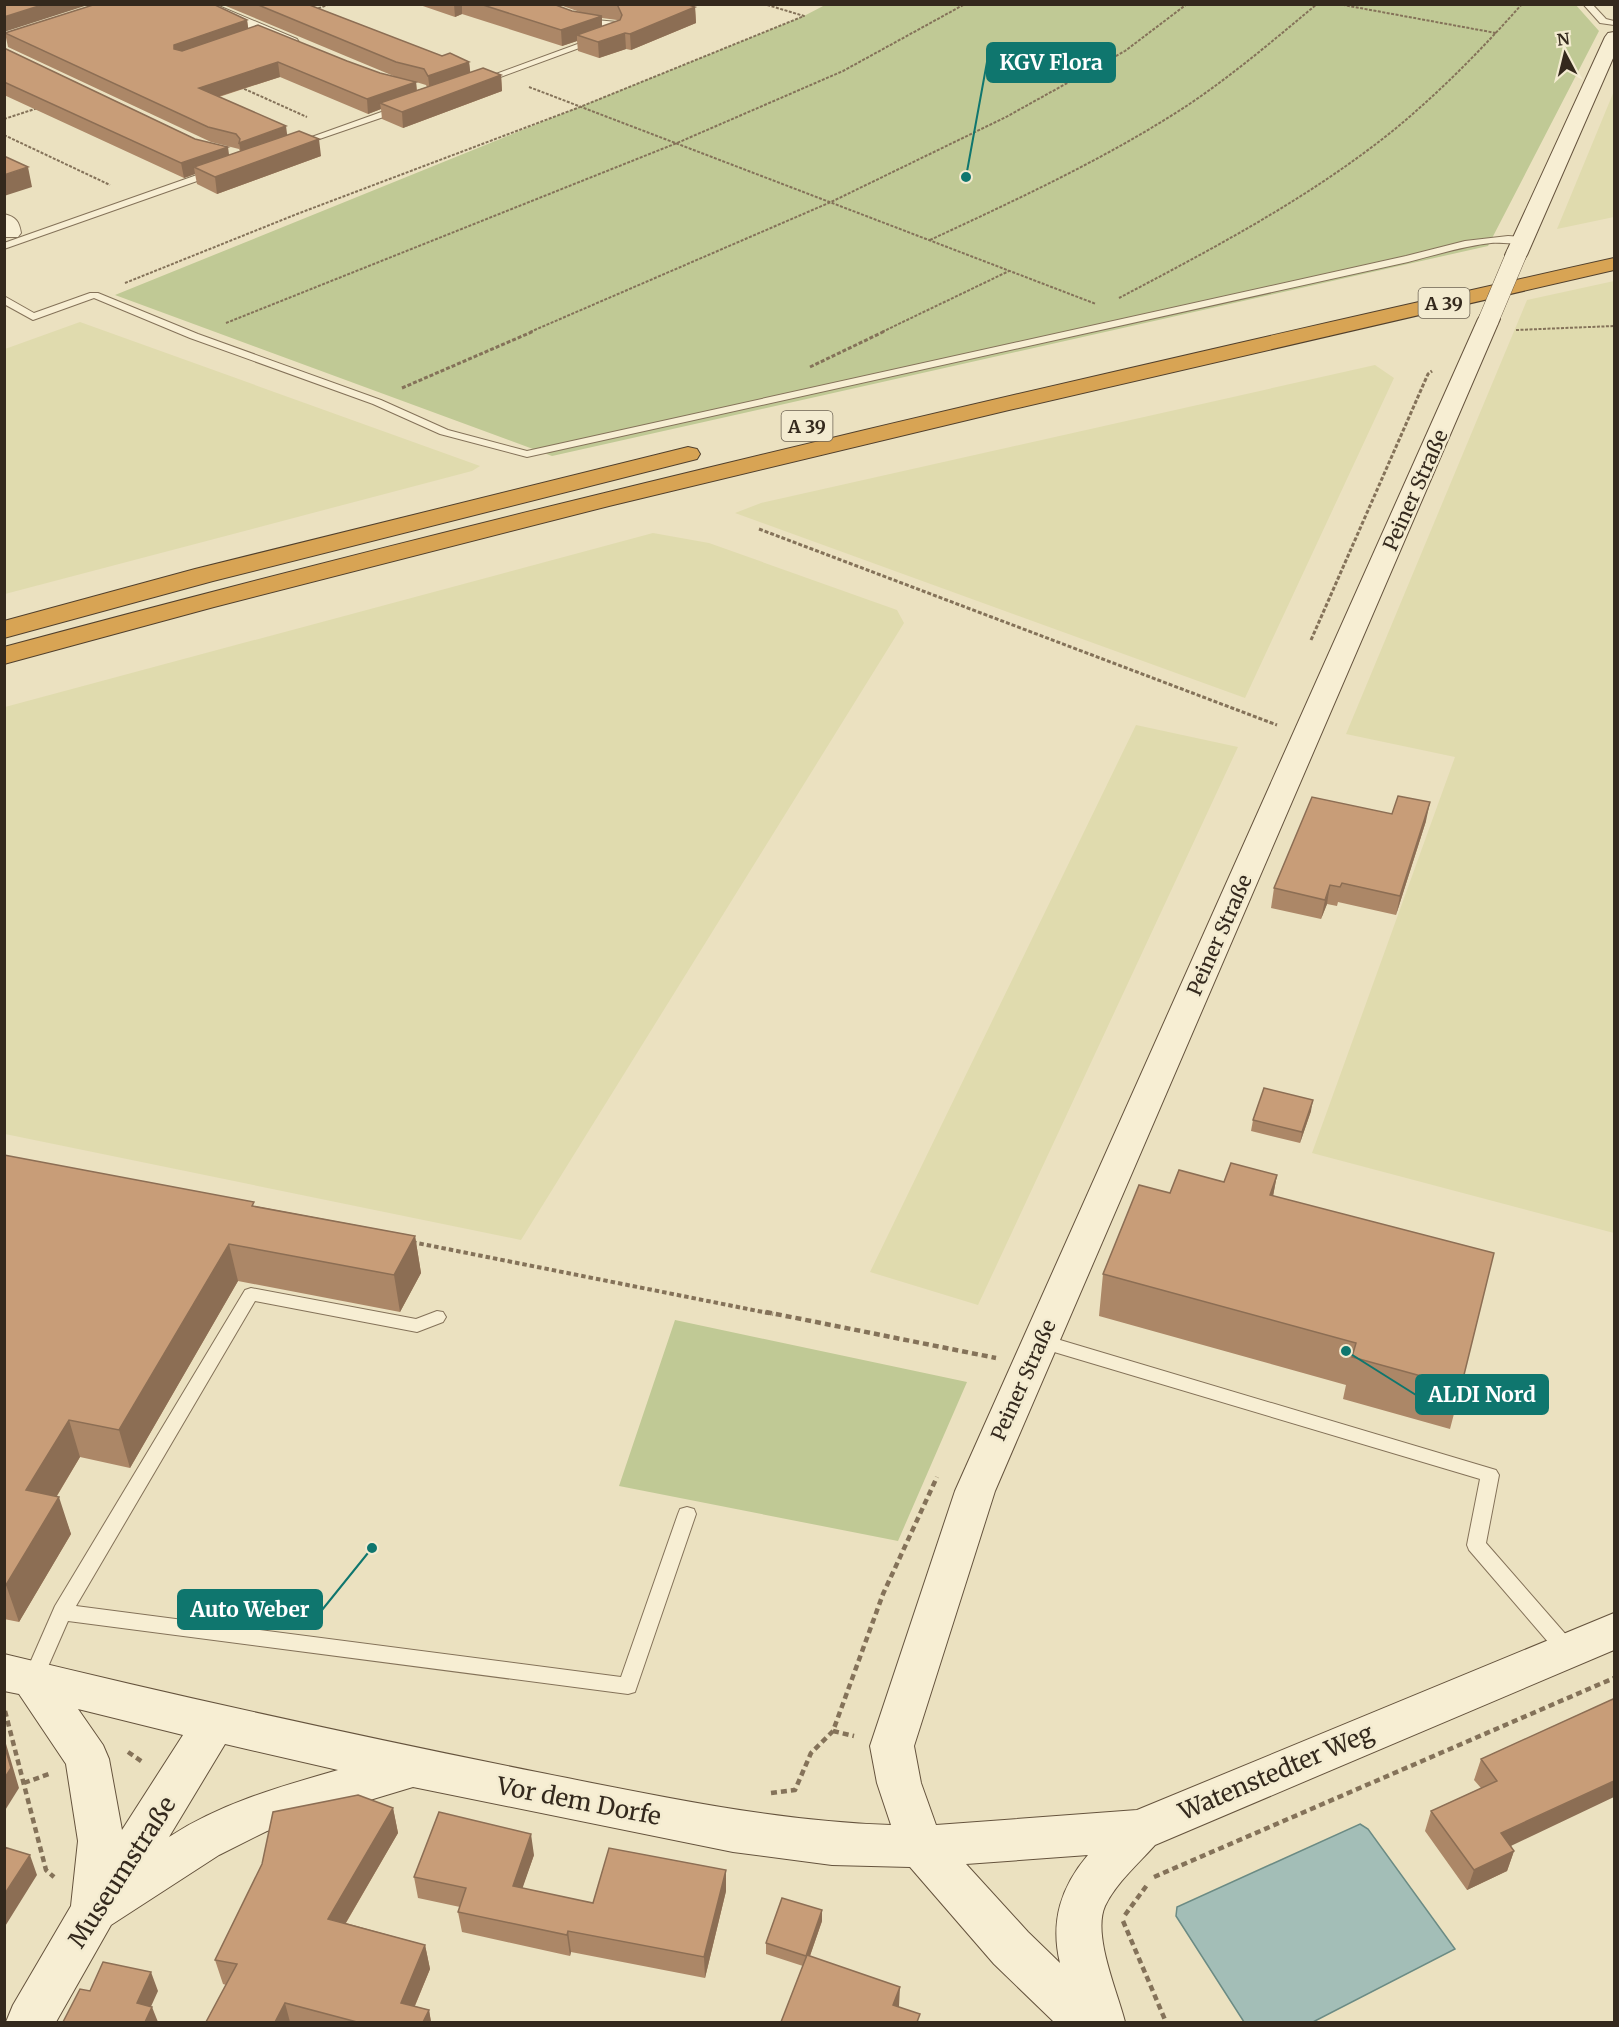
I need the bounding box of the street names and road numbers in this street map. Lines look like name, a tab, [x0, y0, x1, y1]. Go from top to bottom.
road number: A 39	[1418, 288, 1470, 318]
road number: A 39	[782, 411, 832, 441]
street label: Peiner Straße	[1377, 426, 1453, 554]
street label: Peiner Straße	[1181, 871, 1257, 999]
street label: Peiner Straße	[985, 1316, 1061, 1444]
street label: Watenstedter Weg	[1173, 1717, 1379, 1827]
street label: Vor dem Dorfe	[493, 1770, 664, 1832]
street label: Museumstraße	[61, 1790, 183, 1954]

